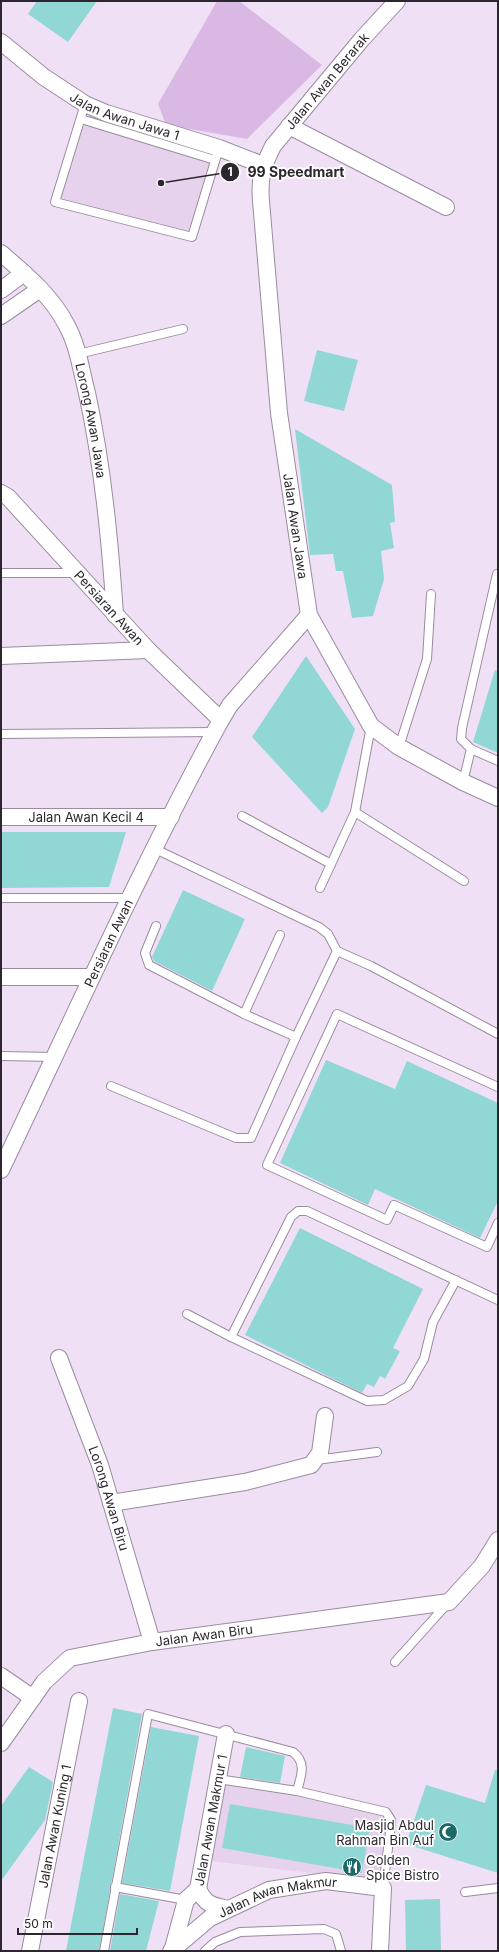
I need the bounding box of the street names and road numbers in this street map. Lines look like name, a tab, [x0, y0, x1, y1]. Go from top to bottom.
street label: Jalan Awan Berarak	[282, 29, 372, 133]
street label: Jalan Awan Jawa 1	[67, 88, 181, 143]
street label: Lorong Awan Jawa	[72, 361, 110, 479]
street label: Jalan Awan Jawa	[280, 472, 312, 580]
street label: Persiaran Awan	[71, 567, 147, 648]
street label: Jalan Awan Kecil 4	[28, 809, 144, 825]
street label: Persiaran Awan	[80, 896, 136, 989]
street label: Lorong Awan Biru	[85, 1444, 133, 1552]
street label: Jalan Awan Biru	[154, 1621, 254, 1649]
street label: Jalan Awan Makmur 1	[191, 1753, 230, 1887]
street label: Jalan Awan Kuning 1	[35, 1763, 74, 1889]
street label: Jalan Awan Makmur	[215, 1873, 338, 1921]

